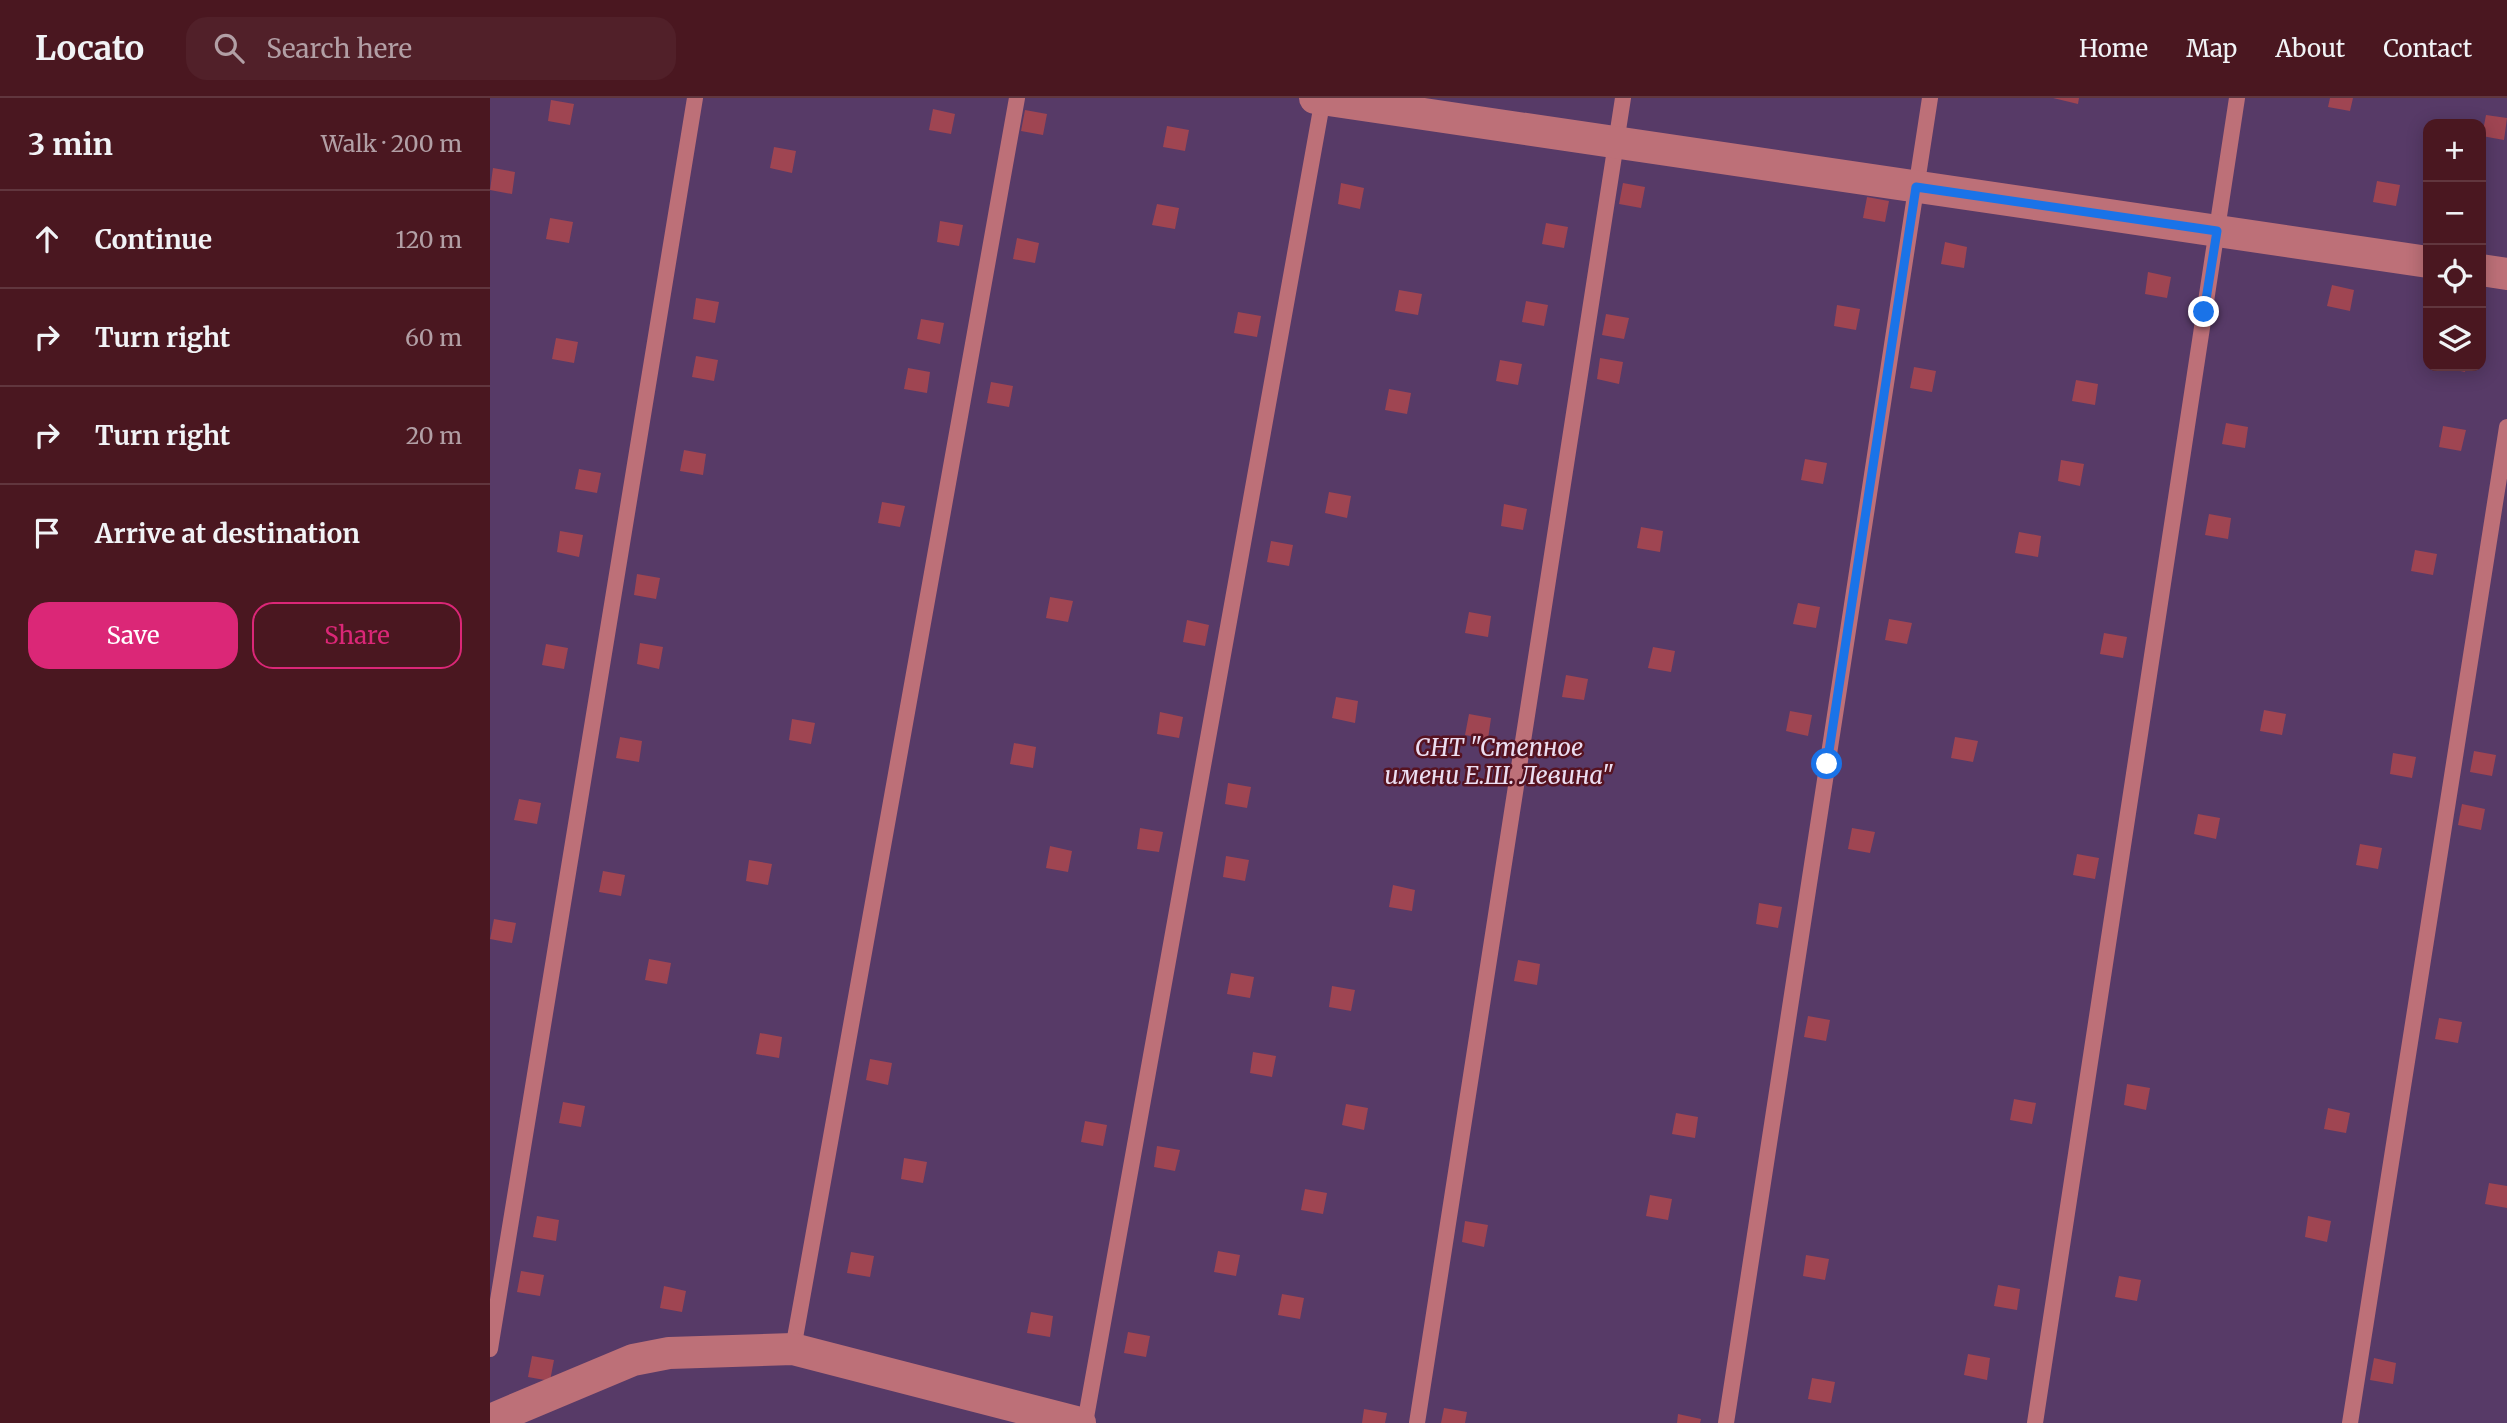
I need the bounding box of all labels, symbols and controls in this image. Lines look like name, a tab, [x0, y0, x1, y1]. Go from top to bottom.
search box	[186, 17, 676, 80]
text: Locato	[35, 28, 144, 69]
icon: search	[210, 29, 248, 67]
text: Search here	[266, 32, 412, 65]
text: Home	[2079, 33, 2148, 64]
text: Map	[2186, 33, 2237, 64]
text: About	[2275, 33, 2345, 64]
text: Contact	[2383, 33, 2472, 64]
map controls	[2423, 119, 2486, 371]
button: +	[2423, 119, 2486, 182]
text: 3 min	[28, 125, 113, 163]
text: Walk · 200 m	[321, 129, 462, 158]
button: −	[2423, 182, 2486, 245]
icon: ahead	[28, 220, 66, 258]
text: Continue	[95, 223, 212, 256]
text: 120 m	[396, 225, 462, 254]
button: locate	[2423, 245, 2486, 308]
route end	[2188, 296, 2219, 327]
button: layers	[2423, 308, 2486, 371]
icon: right	[28, 318, 66, 356]
text: Turn right	[95, 321, 230, 354]
text: 60 m	[405, 323, 462, 352]
icon: right	[28, 416, 66, 454]
text: Turn right	[95, 419, 230, 452]
text: 20 m	[406, 421, 462, 450]
icon: arrive	[28, 514, 66, 552]
text: Arrive at destination	[95, 517, 360, 550]
button: Save	[28, 602, 238, 669]
button: Share	[252, 602, 462, 669]
park label: СНТ "Степное имени Е.Ш. Левина"	[1385, 732, 1613, 791]
route start	[1811, 748, 1842, 779]

